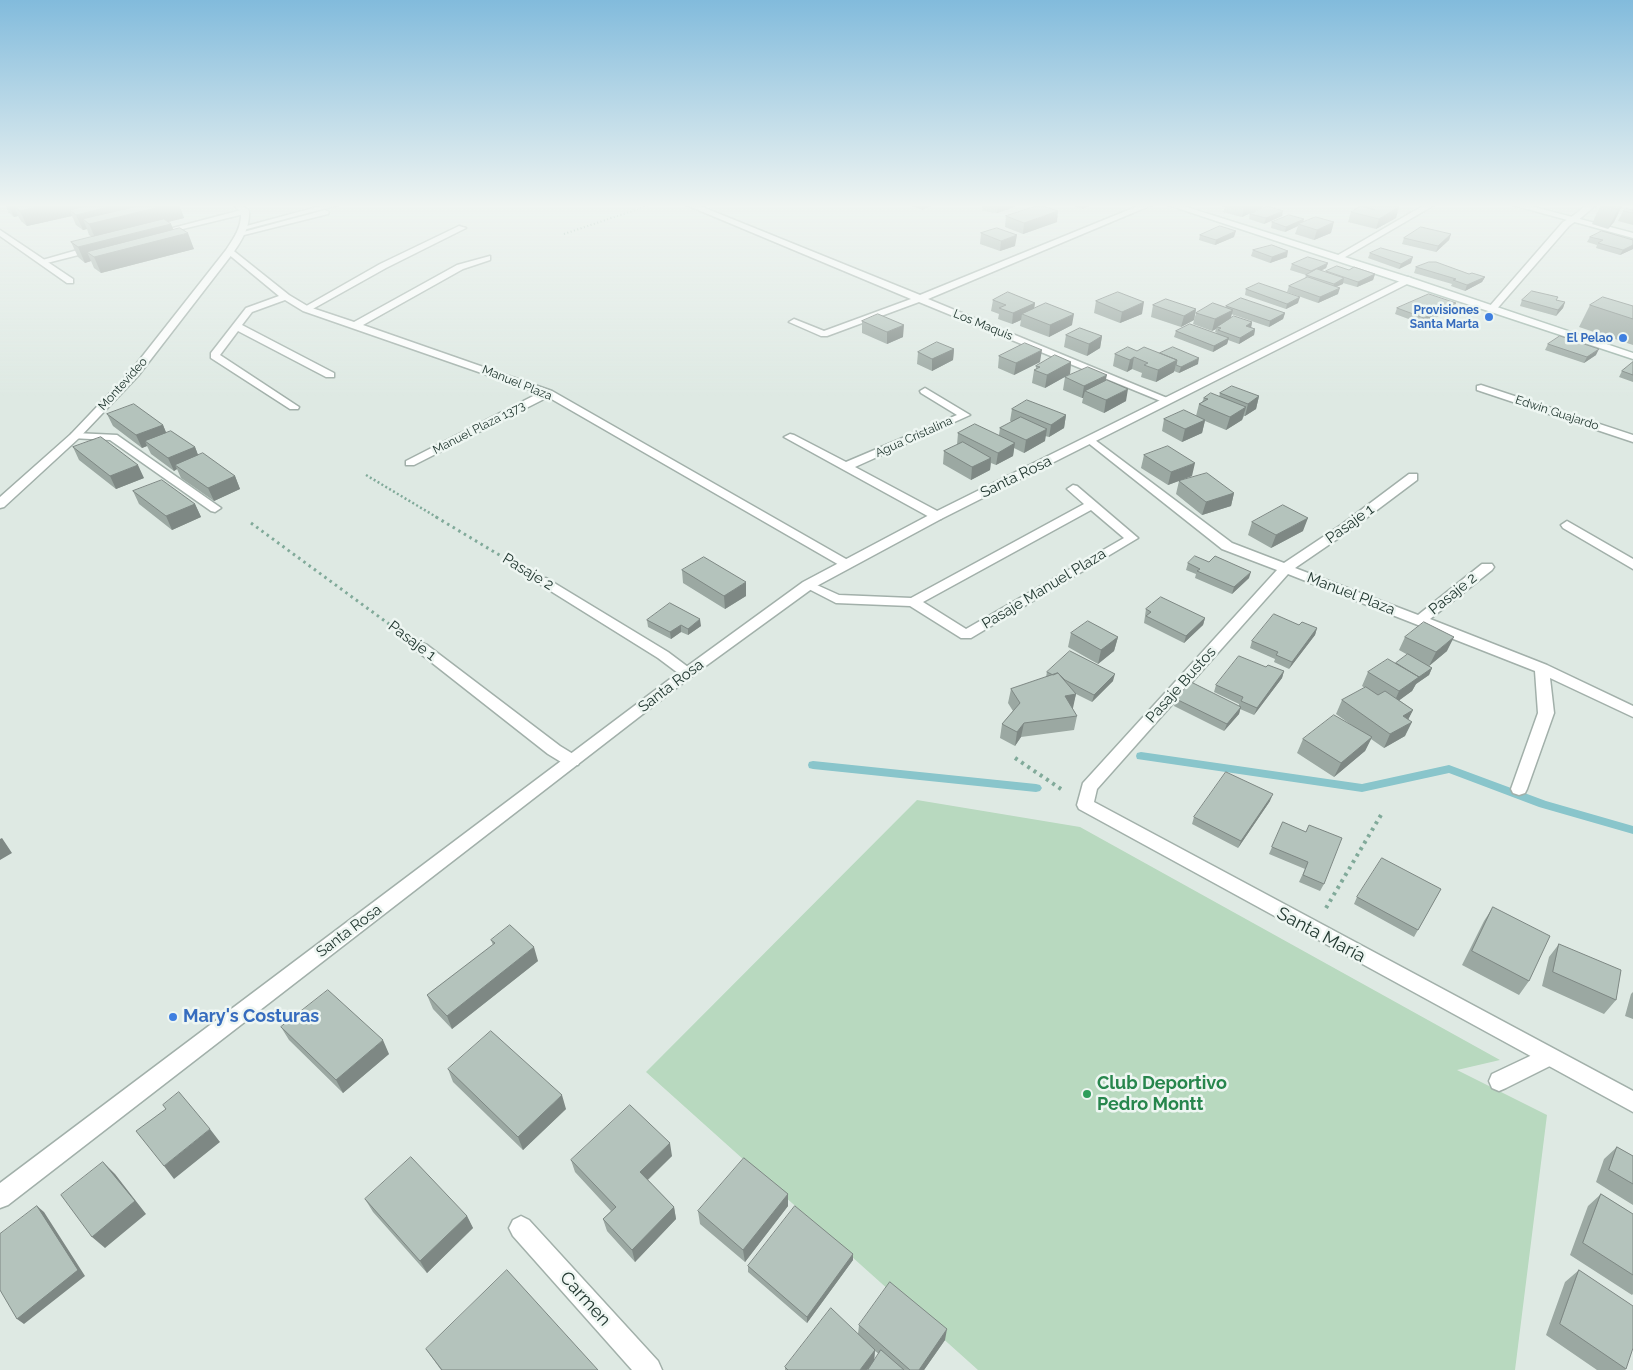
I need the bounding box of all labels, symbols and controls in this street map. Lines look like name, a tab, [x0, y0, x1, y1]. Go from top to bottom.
place label: Provisiones Santa Marta	[1410, 303, 1479, 331]
street label: Los Maquis	[951, 307, 1015, 343]
marker: Provisiones Santa Marta	[1483, 311, 1495, 323]
place label: El Pelao	[1567, 331, 1613, 345]
marker: El Pelao	[1617, 332, 1629, 344]
street label: Montevideo	[96, 355, 150, 413]
street label: Manuel Plaza	[480, 362, 554, 404]
street label: Edwin Guajardo	[1513, 393, 1601, 433]
street label: Manuel Plaza 1373	[430, 399, 528, 457]
street label: Agua Cristalina	[873, 414, 955, 460]
street label: Santa Rosa	[978, 452, 1054, 502]
street label: Pasaje 1	[1322, 500, 1378, 548]
street label: Pasaje Manuel Plaza	[979, 545, 1109, 633]
street label: Pasaje 2	[499, 550, 557, 594]
street label: Manuel Plaza	[1304, 569, 1398, 619]
street label: Pasaje 2	[1425, 569, 1481, 619]
street label: Pasaje 1	[385, 617, 439, 665]
street label: Pasaje Bustos	[1142, 643, 1220, 727]
street label: Santa Rosa	[635, 656, 707, 716]
street label: Santa Rosa	[313, 901, 385, 961]
street label: Santa María	[1273, 903, 1369, 967]
place label: Mary's Costuras	[183, 1006, 319, 1028]
marker: Mary's Costuras	[167, 1011, 179, 1023]
place label: Club Deportivo Pedro Montt	[1097, 1073, 1227, 1116]
marker: Club Deportivo Pedro Montt	[1081, 1088, 1093, 1100]
street label: Carmen	[555, 1267, 615, 1331]

